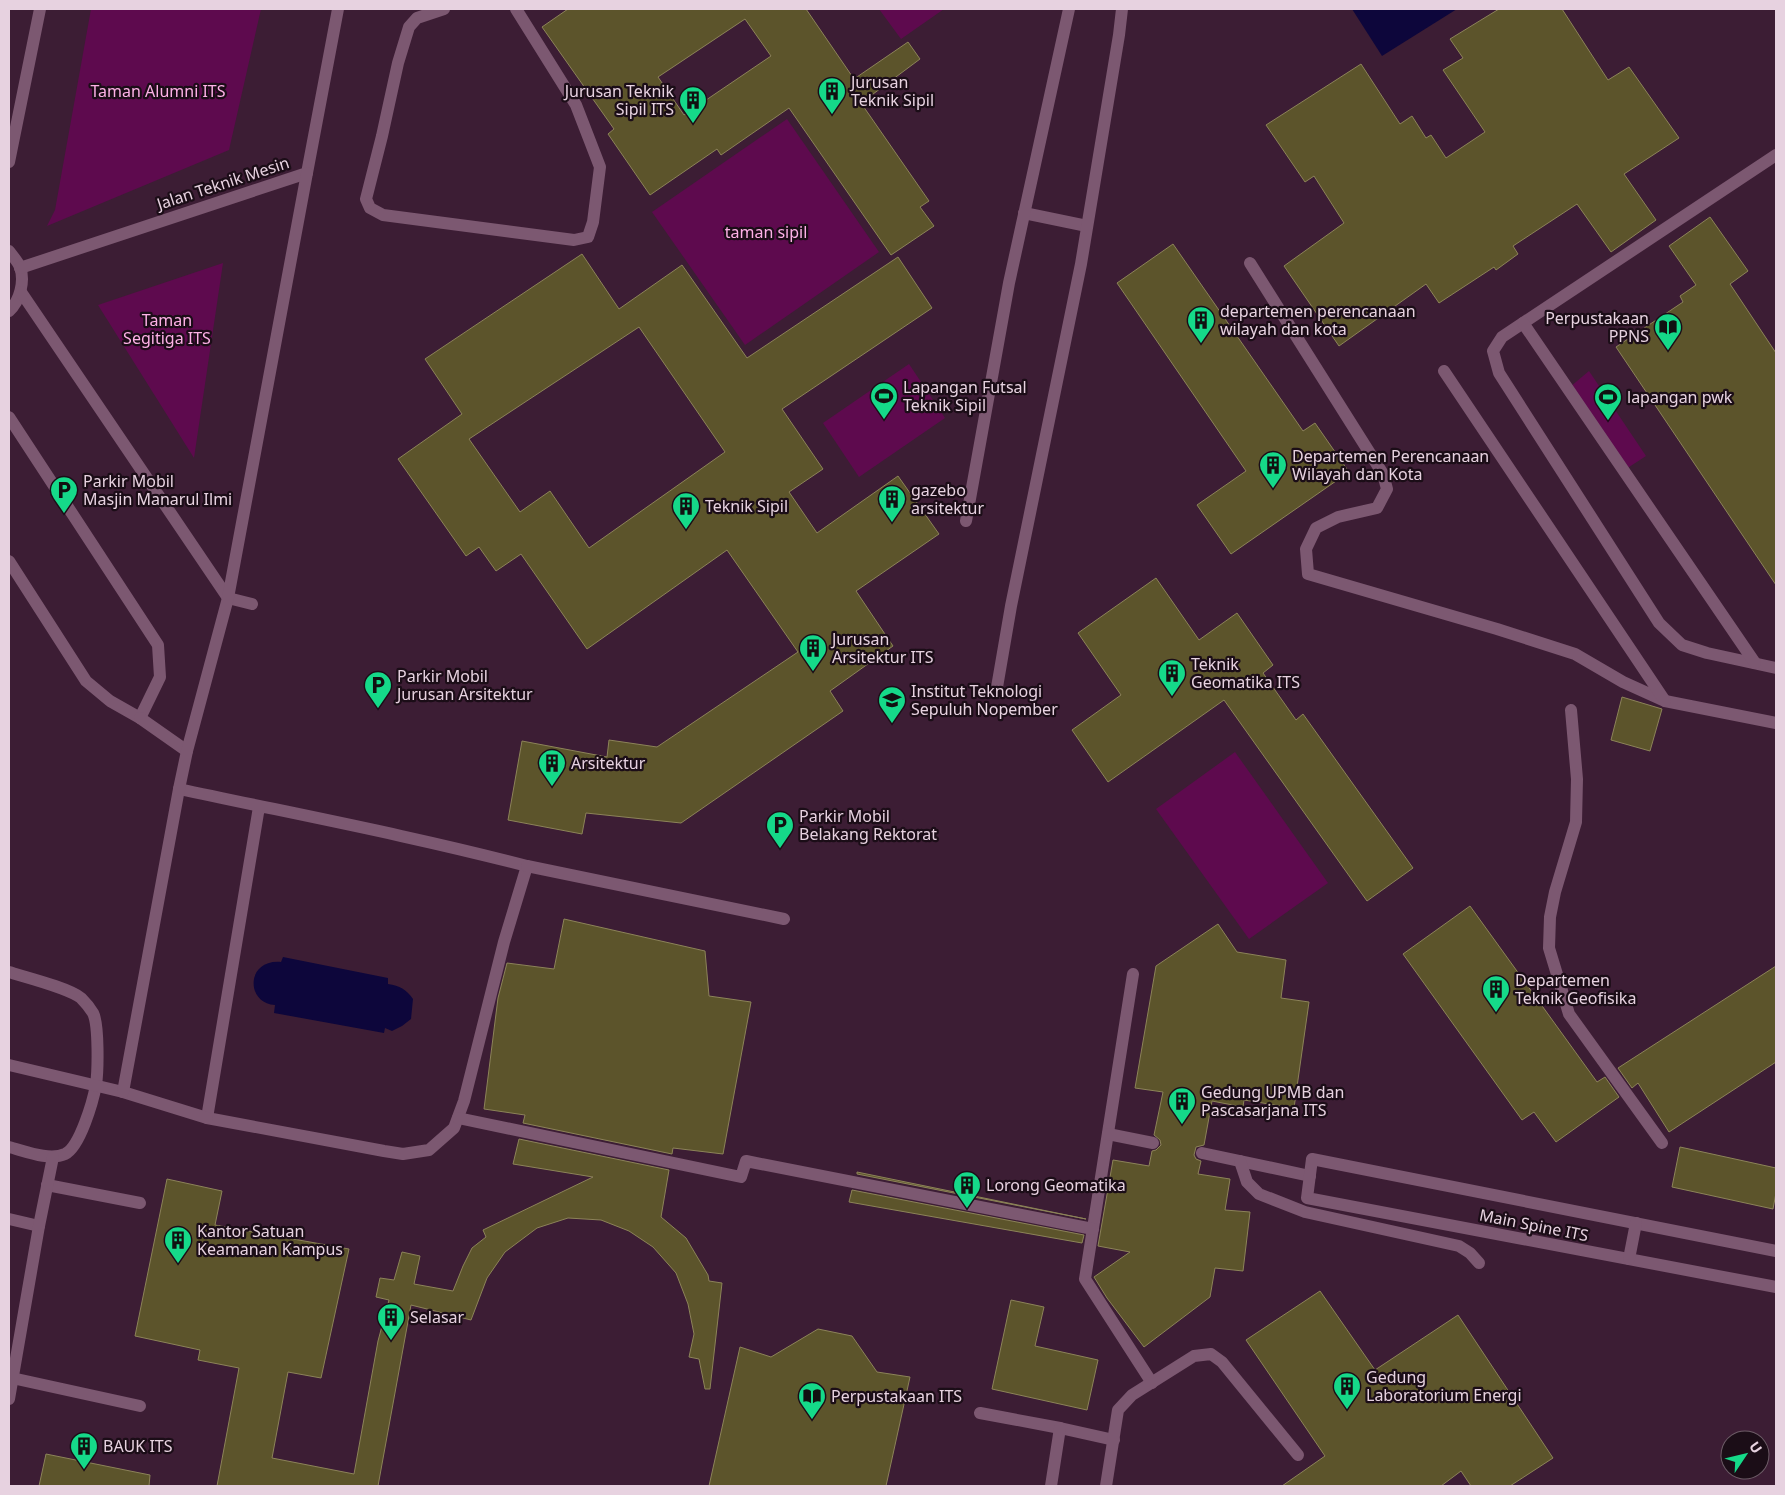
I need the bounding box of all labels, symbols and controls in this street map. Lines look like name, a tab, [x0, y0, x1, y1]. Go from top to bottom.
place label: Jurusan Teknik Sipil	[849, 71, 934, 111]
building icon: Jurusan Teknik Sipil	[817, 76, 847, 115]
park label: Taman Alumni ITS	[90, 80, 226, 102]
place label: Jurusan Teknik Sipil ITS	[563, 80, 674, 120]
building icon: Jurusan Teknik Sipil ITS	[678, 85, 708, 124]
street label: Jalan Teknik Mesin	[152, 151, 292, 215]
park label: taman sipil	[725, 221, 807, 243]
place label: departemen perencanaan wilayah dan kota	[1220, 300, 1416, 340]
building icon: departemen perencanaan wilayah dan kota	[1186, 305, 1216, 344]
place label: Perpustakaan PPNS	[1545, 307, 1649, 347]
park label: Taman Segitiga ITS	[123, 309, 211, 349]
library icon: Perpustakaan PPNS	[1653, 312, 1683, 351]
place label: Lapangan Futsal Teknik Sipil	[903, 376, 1027, 416]
sports icon: Lapangan Futsal Teknik Sipil	[869, 381, 899, 420]
sports icon: lapangan pwk	[1593, 382, 1623, 421]
place label: lapangan pwk	[1627, 386, 1733, 408]
place label: Departemen Perencanaan Wilayah dan Kota	[1292, 445, 1489, 485]
building icon: Departemen Perencanaan Wilayah dan Kota	[1258, 450, 1288, 489]
place label: Parkir Mobil Masjin Manarul Ilmi	[83, 470, 232, 510]
parking icon: Parkir Mobil Masjin Manarul Ilmi	[49, 475, 79, 514]
place label: gazebo arsitektur	[911, 479, 984, 519]
building icon: gazebo arsitektur	[877, 484, 907, 523]
building icon: Teknik Sipil	[671, 491, 701, 530]
place label: Teknik Sipil	[705, 495, 788, 517]
place label: Jurusan Arsitektur ITS	[830, 628, 934, 668]
building icon: Jurusan Arsitektur ITS	[798, 633, 828, 672]
place label: Teknik Geomatika ITS	[1191, 653, 1300, 693]
building icon: Teknik Geomatika ITS	[1157, 658, 1187, 697]
place label: Parkir Mobil Jurusan Arsitektur	[395, 665, 533, 705]
parking icon: Parkir Mobil Jurusan Arsitektur	[363, 670, 393, 709]
place label: Institut Teknologi Sepuluh Nopember	[911, 680, 1058, 720]
school or university icon: Institut Teknologi Sepuluh Nopember	[877, 685, 907, 724]
building icon: Arsitektur	[537, 748, 567, 787]
place label: Arsitektur	[571, 752, 646, 774]
place label: Parkir Mobil Belakang Rektorat	[799, 805, 937, 845]
parking icon: Parkir Mobil Belakang Rektorat	[765, 810, 795, 849]
place label: Departemen Teknik Geofisika	[1515, 969, 1636, 1009]
building icon: Departemen Teknik Geofisika	[1481, 974, 1511, 1013]
place label: Gedung UPMB dan Pascasarjana ITS	[1201, 1081, 1344, 1121]
building icon: Gedung UPMB dan Pascasarjana ITS	[1167, 1086, 1197, 1125]
building icon: Lorong Geomatika	[952, 1170, 982, 1209]
place label: Lorong Geomatika	[986, 1174, 1126, 1196]
street label: Main Spine ITS	[1478, 1204, 1591, 1246]
place label: Kantor Satuan Keamanan Kampus	[197, 1220, 343, 1260]
building icon: Kantor Satuan Keamanan Kampus	[163, 1225, 193, 1264]
building icon: Selasar	[376, 1302, 406, 1341]
place label: Selasar	[410, 1306, 465, 1328]
place label: Gedung Laboratorium Energi	[1366, 1366, 1522, 1406]
building icon: Gedung Laboratorium Energi	[1332, 1371, 1362, 1410]
library icon: Perpustakaan ITS	[797, 1381, 827, 1420]
place label: Perpustakaan ITS	[831, 1385, 962, 1407]
north arrow	[1720, 1430, 1770, 1480]
building icon: BAUK ITS	[69, 1431, 99, 1470]
place label: BAUK ITS	[103, 1435, 173, 1457]
text: U	[1745, 1437, 1767, 1457]

